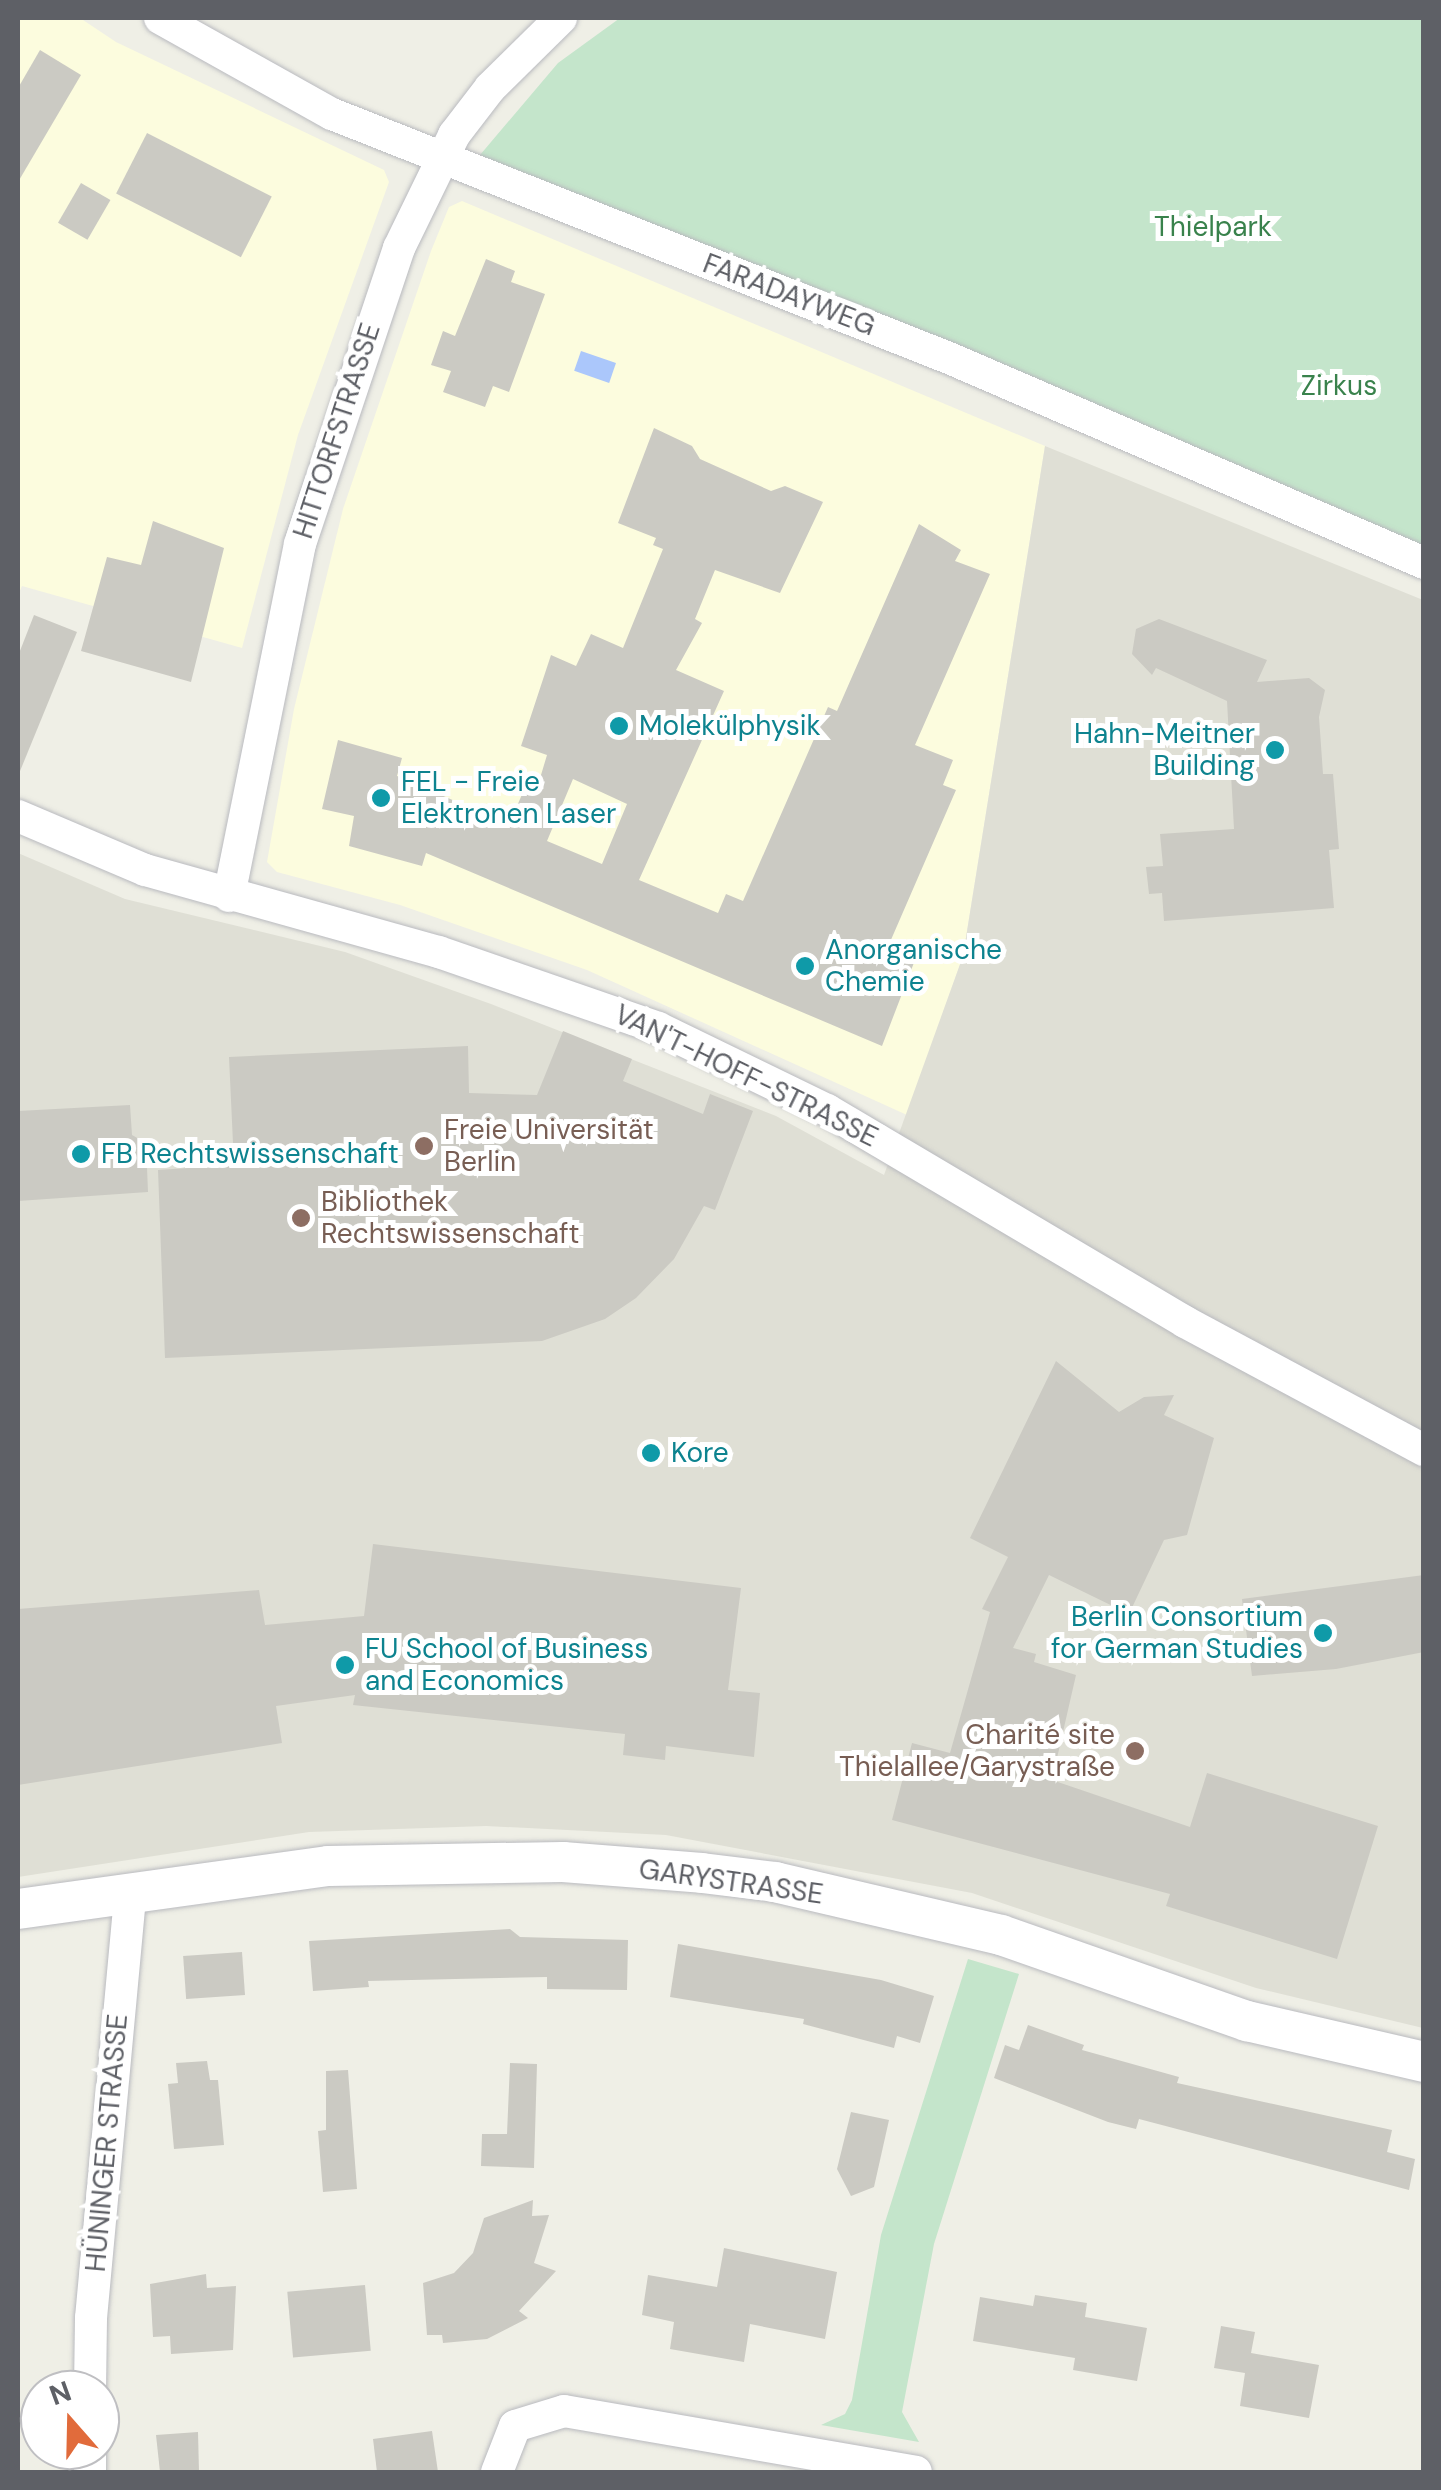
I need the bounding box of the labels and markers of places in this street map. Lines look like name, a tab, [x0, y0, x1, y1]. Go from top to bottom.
place label: Molekülphysik	[639, 709, 821, 743]
marker: Molekülphysik	[608, 715, 630, 737]
place label: Hahn-Meitner Building	[1074, 717, 1255, 783]
marker: Hahn-Meitner Building	[1264, 739, 1286, 761]
place label: FEL - Freie Elektronen Laser	[401, 765, 616, 831]
marker: FEL - Freie Elektronen Laser	[370, 787, 392, 809]
place label: Anorganische Chemie	[825, 933, 1002, 999]
marker: Anorganische Chemie	[794, 955, 816, 977]
place label: Freie Universität Berlin	[444, 1113, 654, 1179]
marker: Freie Universität Berlin	[413, 1135, 435, 1157]
place label: FB Rechtswissenschaft	[101, 1137, 399, 1171]
marker: FB Rechtswissenschaft	[70, 1143, 92, 1165]
place label: Bibliothek Rechtswissenschaft	[321, 1185, 579, 1251]
marker: Bibliothek Rechtswissenschaft	[290, 1207, 312, 1229]
place label: Kore	[671, 1436, 729, 1470]
marker: Kore	[640, 1442, 662, 1464]
place label: Berlin Consortium for German Studies	[1051, 1600, 1303, 1666]
marker: Berlin Consortium for German Studies	[1312, 1622, 1334, 1644]
place label: FU School of Business and Economics	[365, 1632, 648, 1698]
marker: FU School of Business and Economics	[334, 1654, 356, 1676]
place label: Charité site Thielallee/Garystraße	[839, 1718, 1115, 1784]
marker: Charité site Thielallee/Garystraße	[1124, 1740, 1146, 1762]

